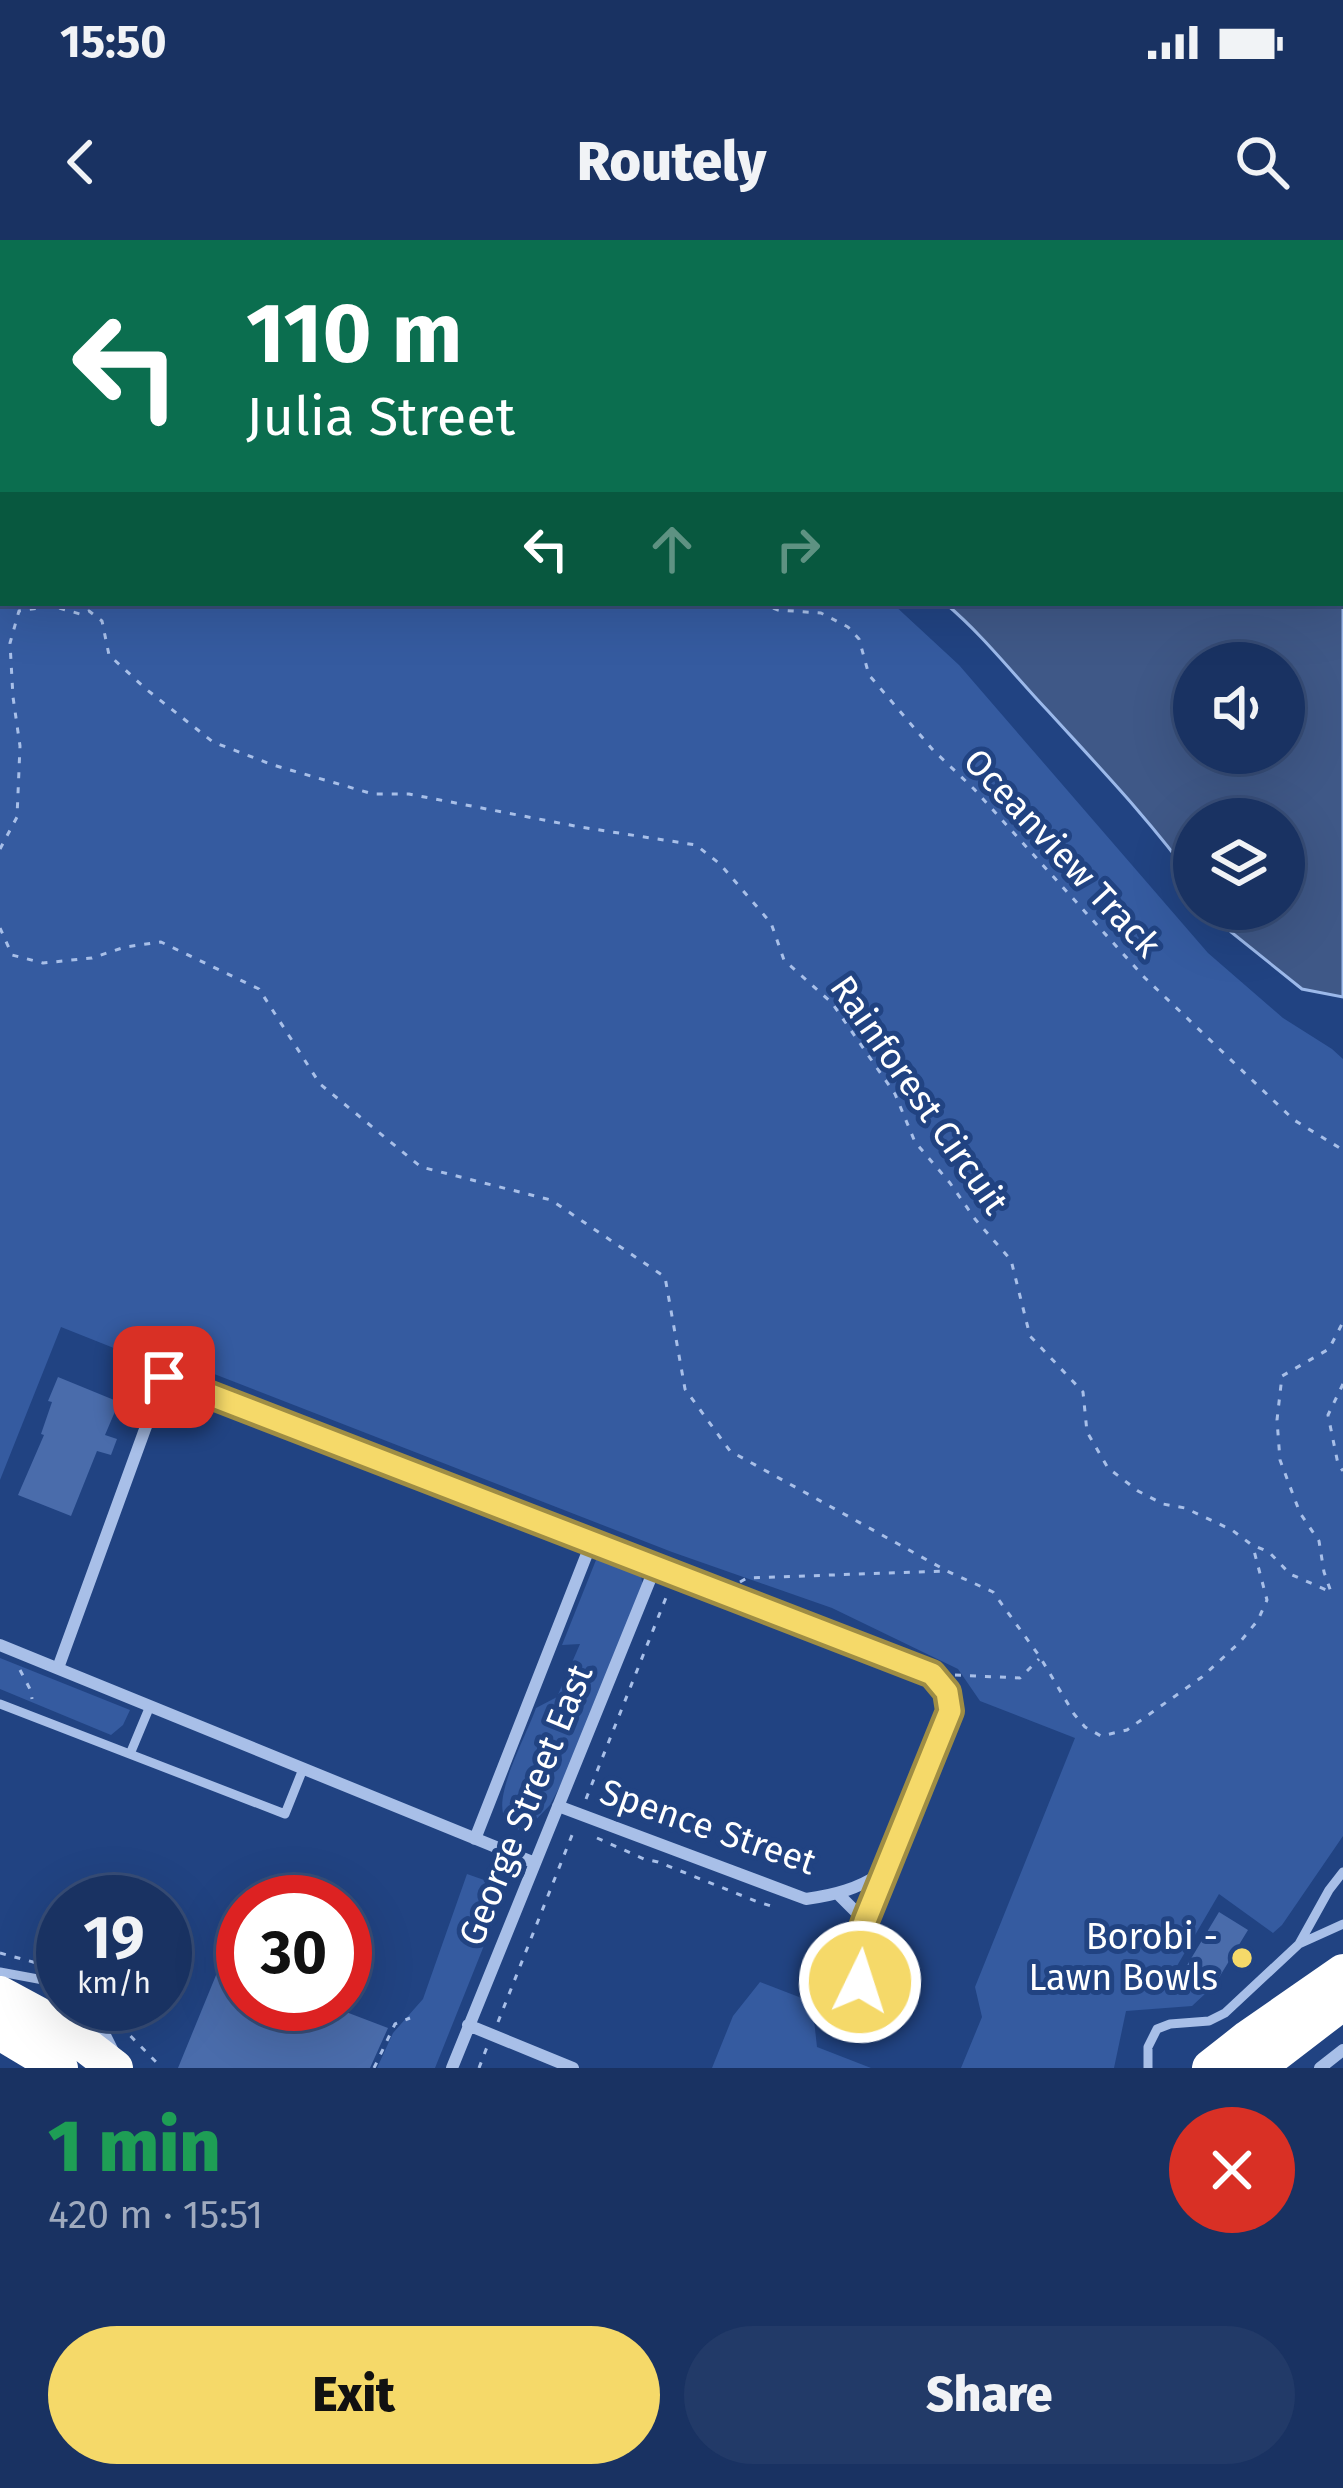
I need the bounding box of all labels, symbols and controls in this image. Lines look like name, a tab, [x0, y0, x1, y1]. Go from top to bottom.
text: 15:50	[60, 15, 167, 69]
icon: back	[48, 129, 114, 195]
icon: search	[1229, 129, 1295, 195]
text: Routely	[577, 130, 766, 194]
text: 110 m	[246, 283, 462, 384]
icon: left	[48, 288, 204, 444]
text: Julia Street	[246, 385, 515, 449]
icon: left	[513, 516, 579, 582]
icon: ahead	[639, 516, 705, 582]
icon: right	[765, 516, 831, 582]
map controls	[1173, 642, 1305, 930]
button: sound	[1173, 642, 1305, 774]
street label: Oceanview Track	[954, 740, 1170, 967]
button: layers	[1173, 798, 1305, 930]
street label: Rainforest Circuit	[820, 967, 1018, 1223]
pin	[113, 1326, 215, 1428]
icon: arrive	[131, 1344, 197, 1410]
street label: George Street East	[450, 1658, 602, 1952]
street label: Spence Street	[594, 1770, 822, 1884]
speed limit sign: 30	[216, 1875, 372, 2031]
text: 19	[83, 1902, 145, 1974]
place label: Borobi - Lawn Bowls	[1028, 1915, 1218, 2000]
position arrow	[797, 1919, 923, 2045]
marker: Borobi - Lawn Bowls	[1229, 1945, 1255, 1971]
text: km/h	[77, 1965, 151, 2001]
text: 1 min	[48, 2104, 221, 2190]
button: close	[1169, 2107, 1295, 2233]
text: 420 m · 15:51	[48, 2192, 263, 2238]
button: Exit	[48, 2326, 660, 2464]
button: Share	[684, 2326, 1295, 2464]

